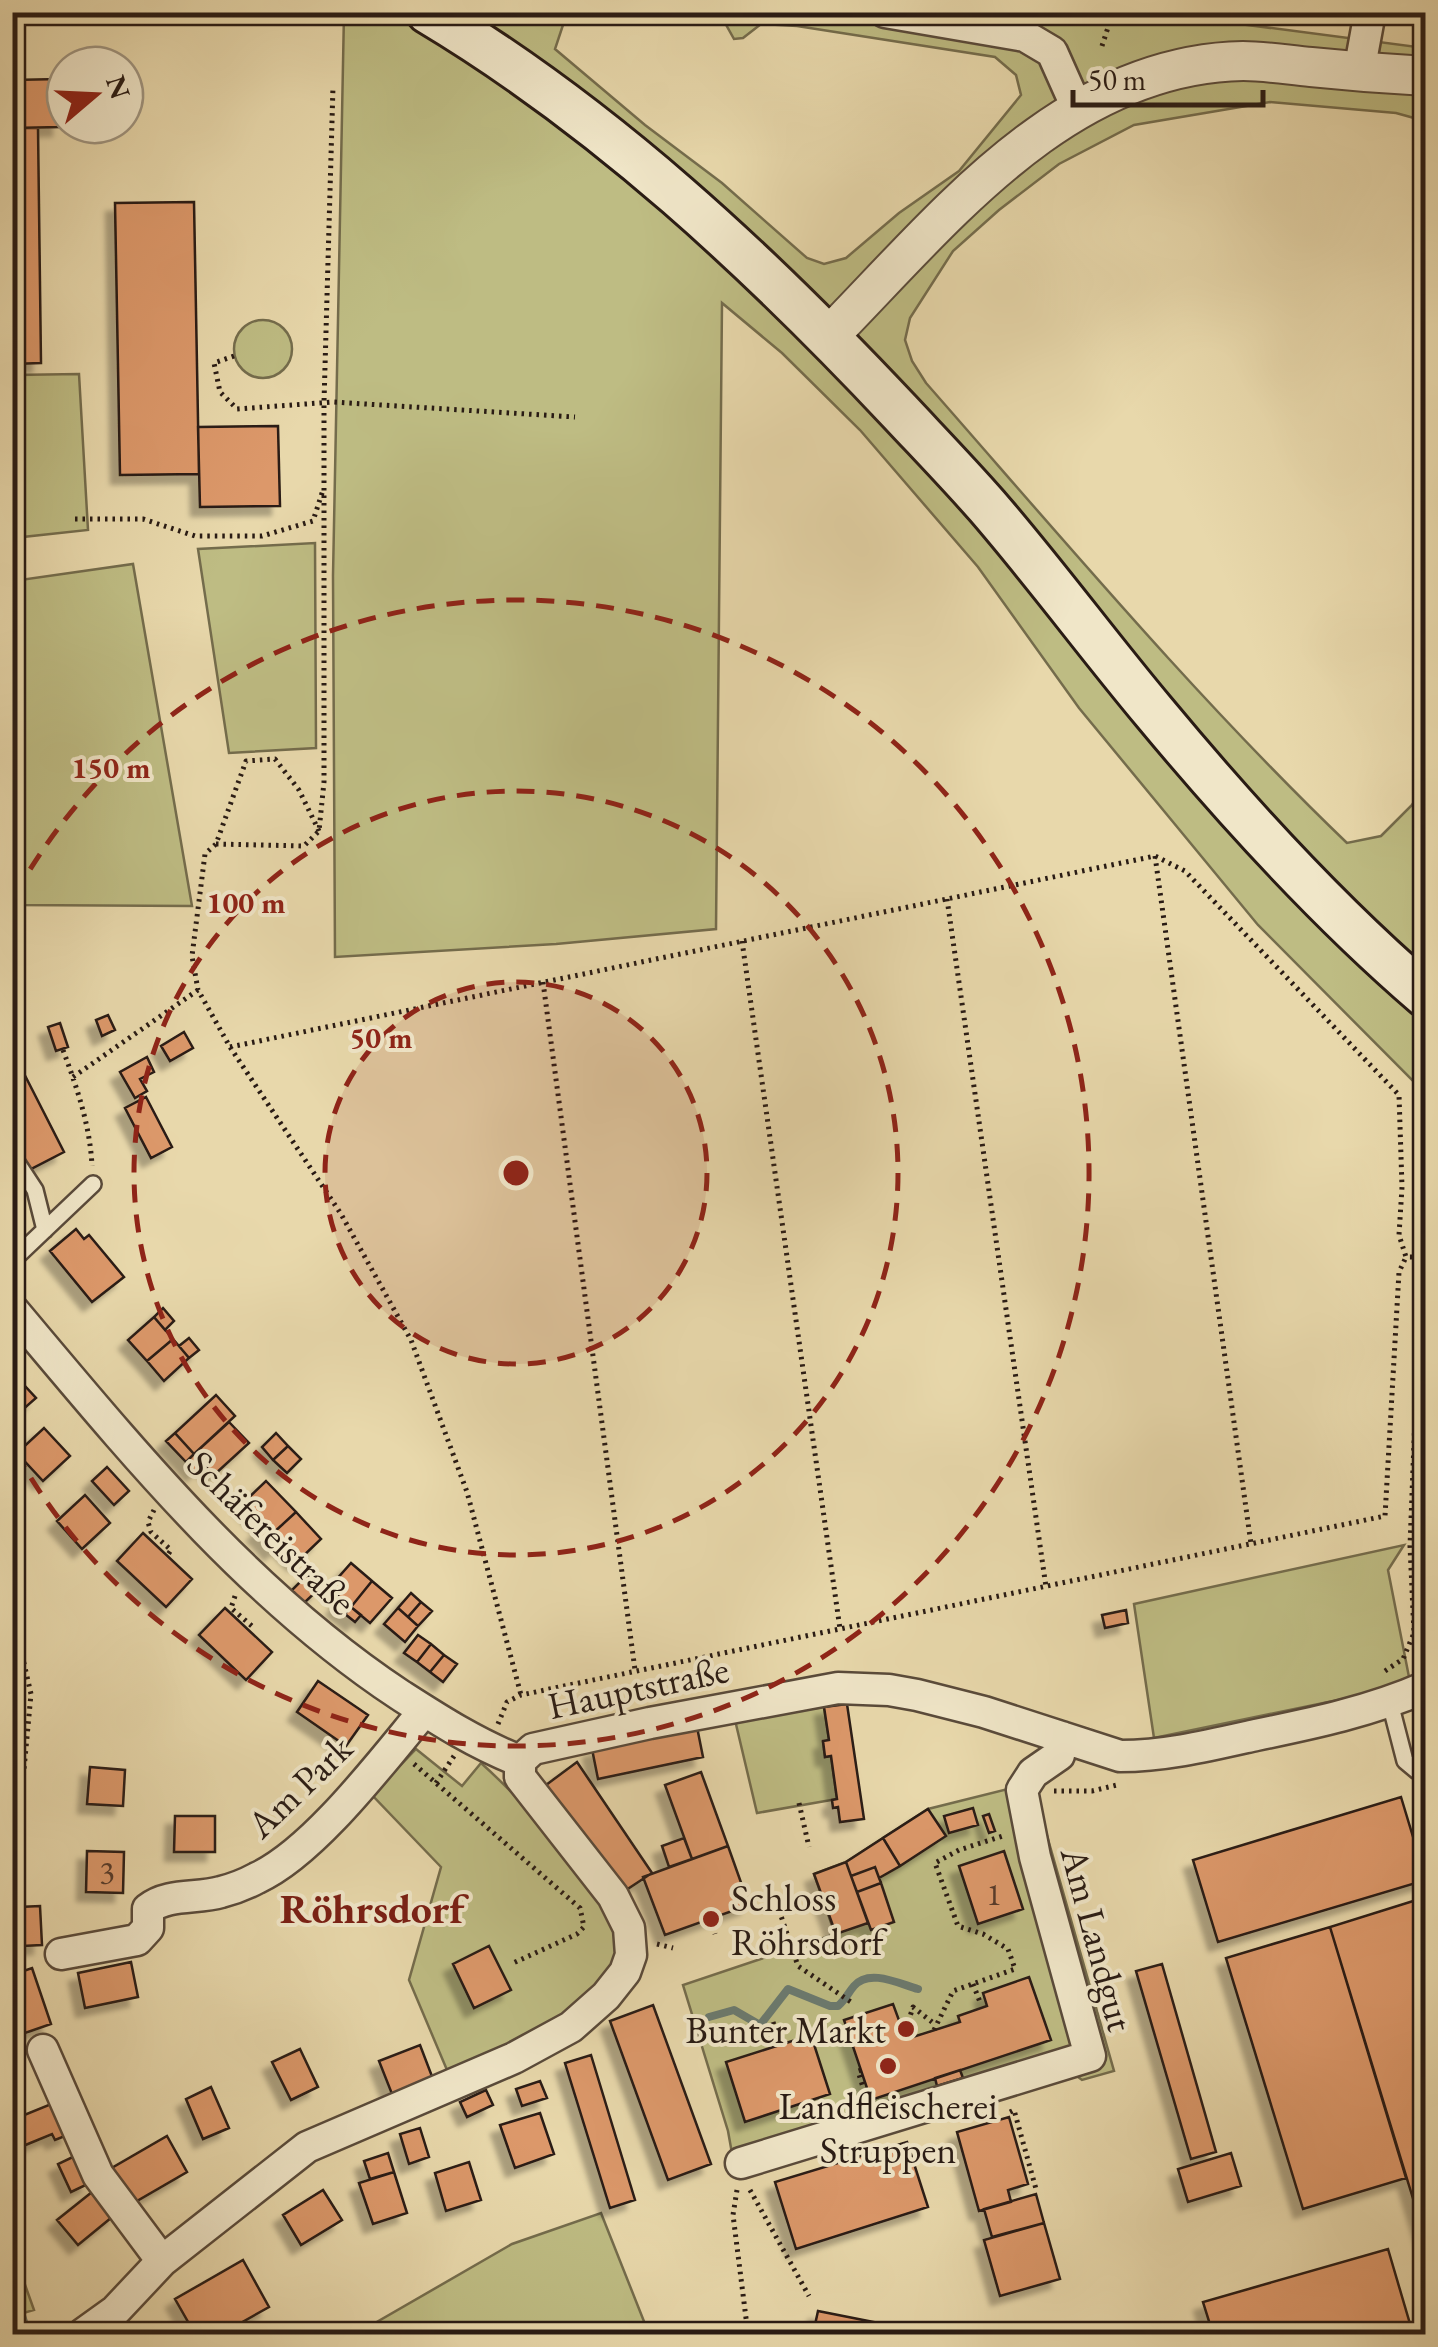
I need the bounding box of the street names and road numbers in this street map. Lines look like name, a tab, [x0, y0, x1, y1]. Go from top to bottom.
street label: Schäfereistraße	[177, 1439, 367, 1625]
street label: Hauptstraße	[543, 1644, 733, 1730]
street label: Am Park	[235, 1723, 363, 1849]
street label: Am Landgut	[1050, 1841, 1146, 2036]

